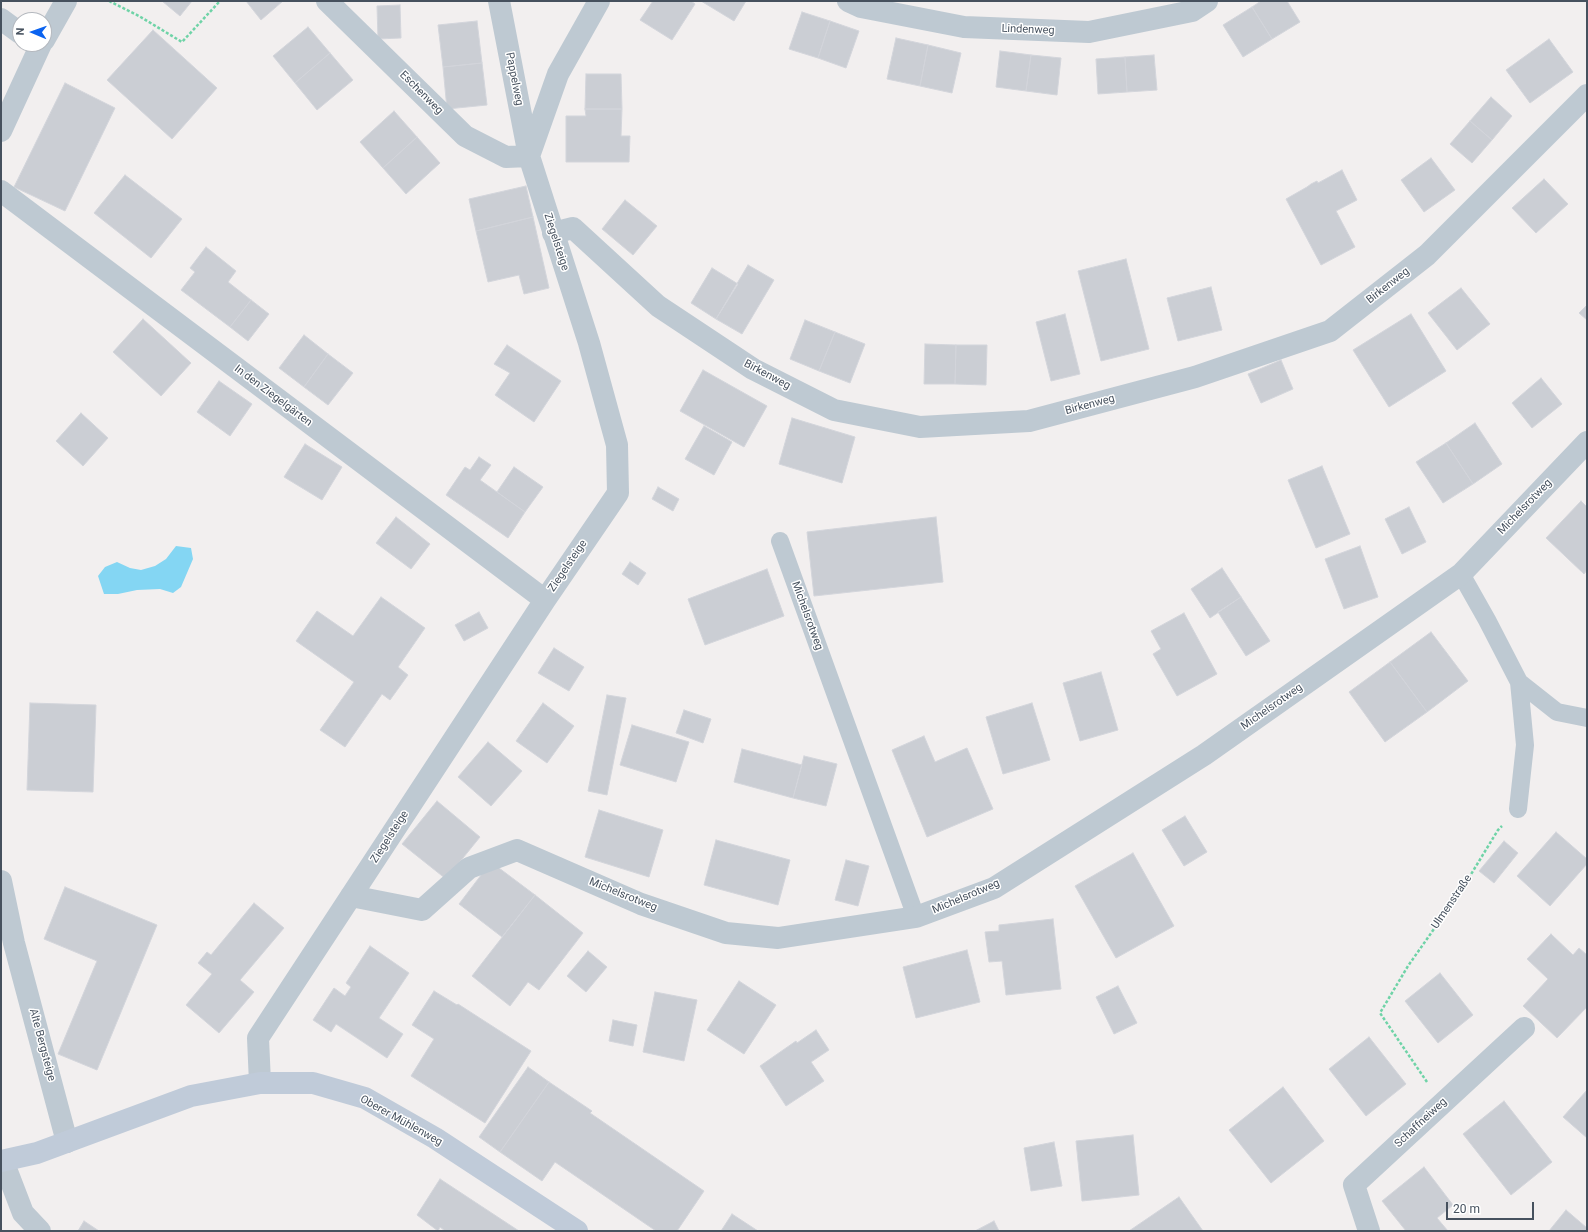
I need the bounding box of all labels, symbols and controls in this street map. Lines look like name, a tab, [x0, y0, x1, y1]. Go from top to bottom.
north arrow	[12, 12, 52, 52]
street label: Lindenweg	[1001, 22, 1055, 38]
text: N	[14, 27, 27, 36]
street label: Pappelweg	[502, 51, 526, 107]
street label: Eschenweg	[397, 69, 445, 117]
street label: Ziegelsteige	[541, 212, 571, 272]
street label: Birkenweg	[1364, 265, 1412, 307]
street label: Birkenweg	[741, 357, 793, 393]
street label: In den Ziegelgärten	[231, 362, 315, 430]
street label: Birkenweg	[1064, 392, 1116, 418]
street label: Michelsrotweg	[1495, 477, 1555, 537]
street label: Ziegelsteige	[546, 538, 590, 594]
street label: Michelsrotweg	[788, 580, 826, 652]
street label: Michelsrotweg	[1239, 681, 1305, 733]
street label: Ziegelsteige	[368, 808, 412, 866]
street label: Ulmenstraße	[1429, 872, 1475, 932]
street label: Michelsrotweg	[587, 875, 659, 915]
street label: Michelsrotweg	[930, 877, 1002, 917]
street label: Alte Bergsteige	[26, 1007, 58, 1083]
street label: Oberer Mühlenweg	[358, 1093, 444, 1149]
street label: Schaffneiweg	[1392, 1095, 1450, 1151]
scale bar	[1448, 1194, 1536, 1220]
text: 20 m	[1453, 1202, 1480, 1216]

